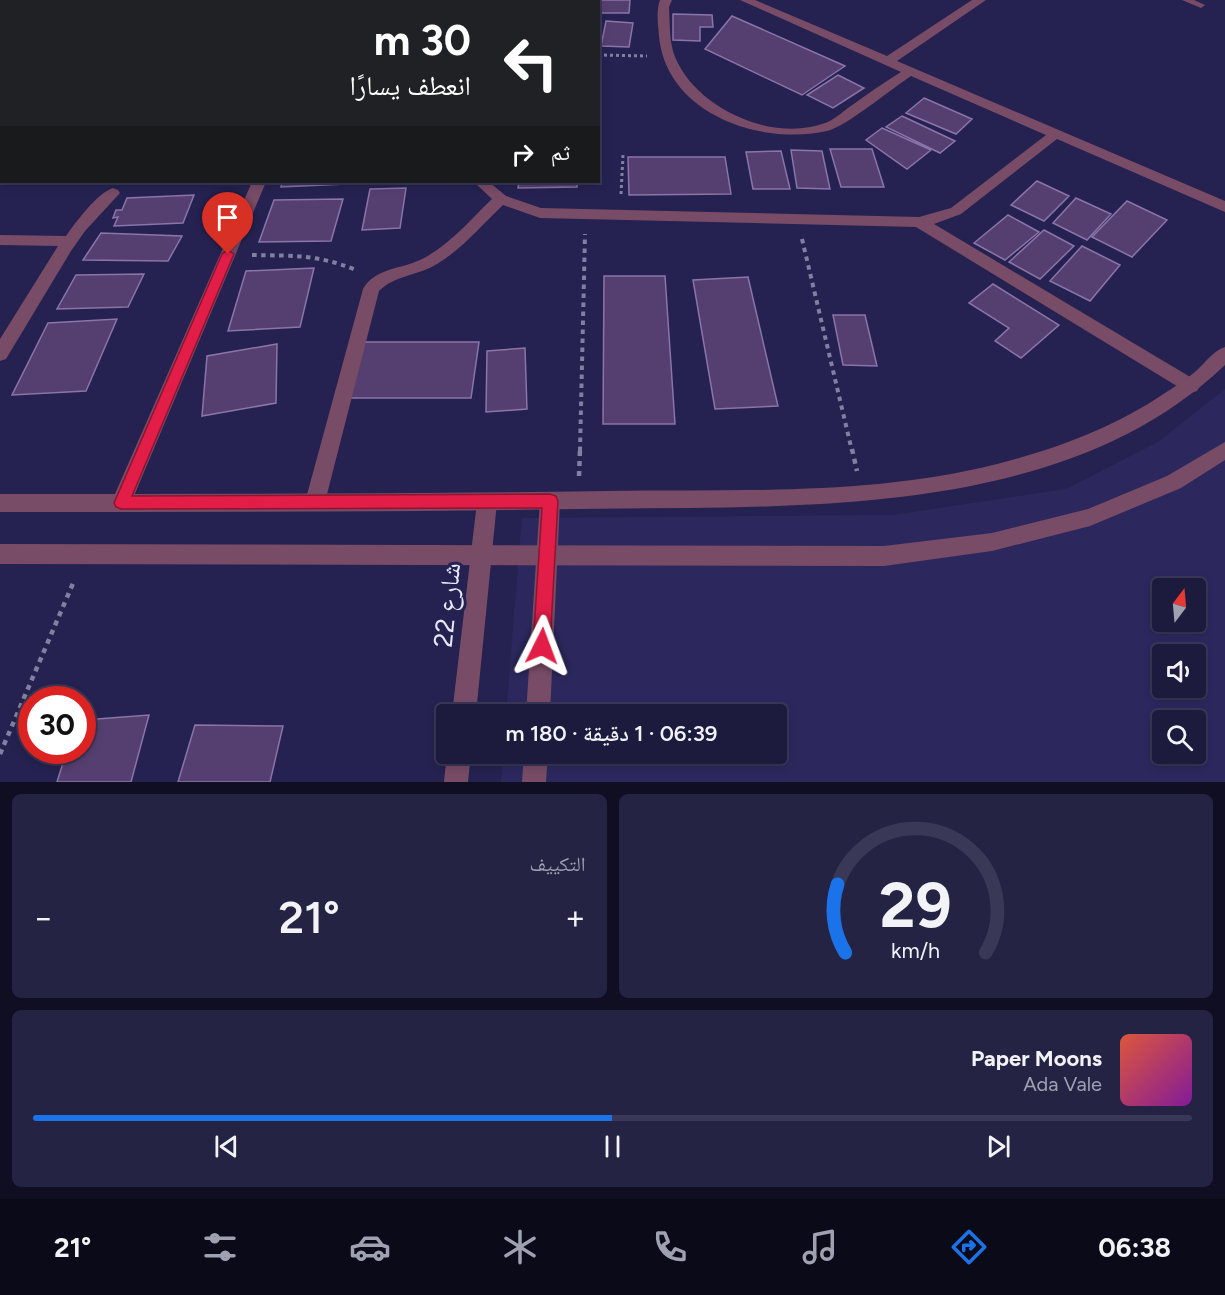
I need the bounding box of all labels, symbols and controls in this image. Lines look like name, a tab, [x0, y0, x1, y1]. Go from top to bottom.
text: 30 m	[374, 15, 471, 66]
icon: left	[492, 24, 570, 102]
text: انعطف يسارًا	[349, 69, 471, 102]
icon: right	[506, 138, 539, 171]
text: ثم	[551, 139, 570, 166]
pin	[202, 192, 253, 254]
icon: arrive	[211, 201, 244, 234]
street label: شارع 22	[427, 561, 467, 649]
north arrow	[1152, 578, 1206, 632]
map controls	[1152, 578, 1206, 764]
position arrow	[510, 614, 574, 678]
button: sound	[1152, 644, 1206, 698]
speed limit sign: 30	[18, 686, 96, 764]
button: search	[1152, 710, 1206, 764]
text: 06:39 · 1 دقيقة · 180 m	[506, 720, 717, 747]
text: التكييف	[529, 852, 586, 876]
text: 29	[880, 868, 952, 943]
text: 21°	[279, 890, 340, 944]
text: −	[33, 898, 54, 937]
text: +	[565, 898, 585, 937]
text: km/h	[891, 938, 940, 963]
text: Paper Moons	[971, 1045, 1102, 1072]
text: Ada Vale	[1023, 1072, 1102, 1096]
icon: previous	[210, 1130, 243, 1163]
icon: pause	[596, 1130, 629, 1163]
icon: next	[982, 1130, 1015, 1163]
icon: filters	[199, 1226, 241, 1268]
icon: car	[349, 1226, 391, 1268]
icon: climate	[499, 1226, 541, 1268]
icon: phone	[649, 1226, 691, 1268]
icon: music	[799, 1226, 841, 1268]
icon: directions	[948, 1226, 990, 1268]
text: 21°	[54, 1231, 91, 1264]
text: 06:38	[1098, 1231, 1171, 1264]

